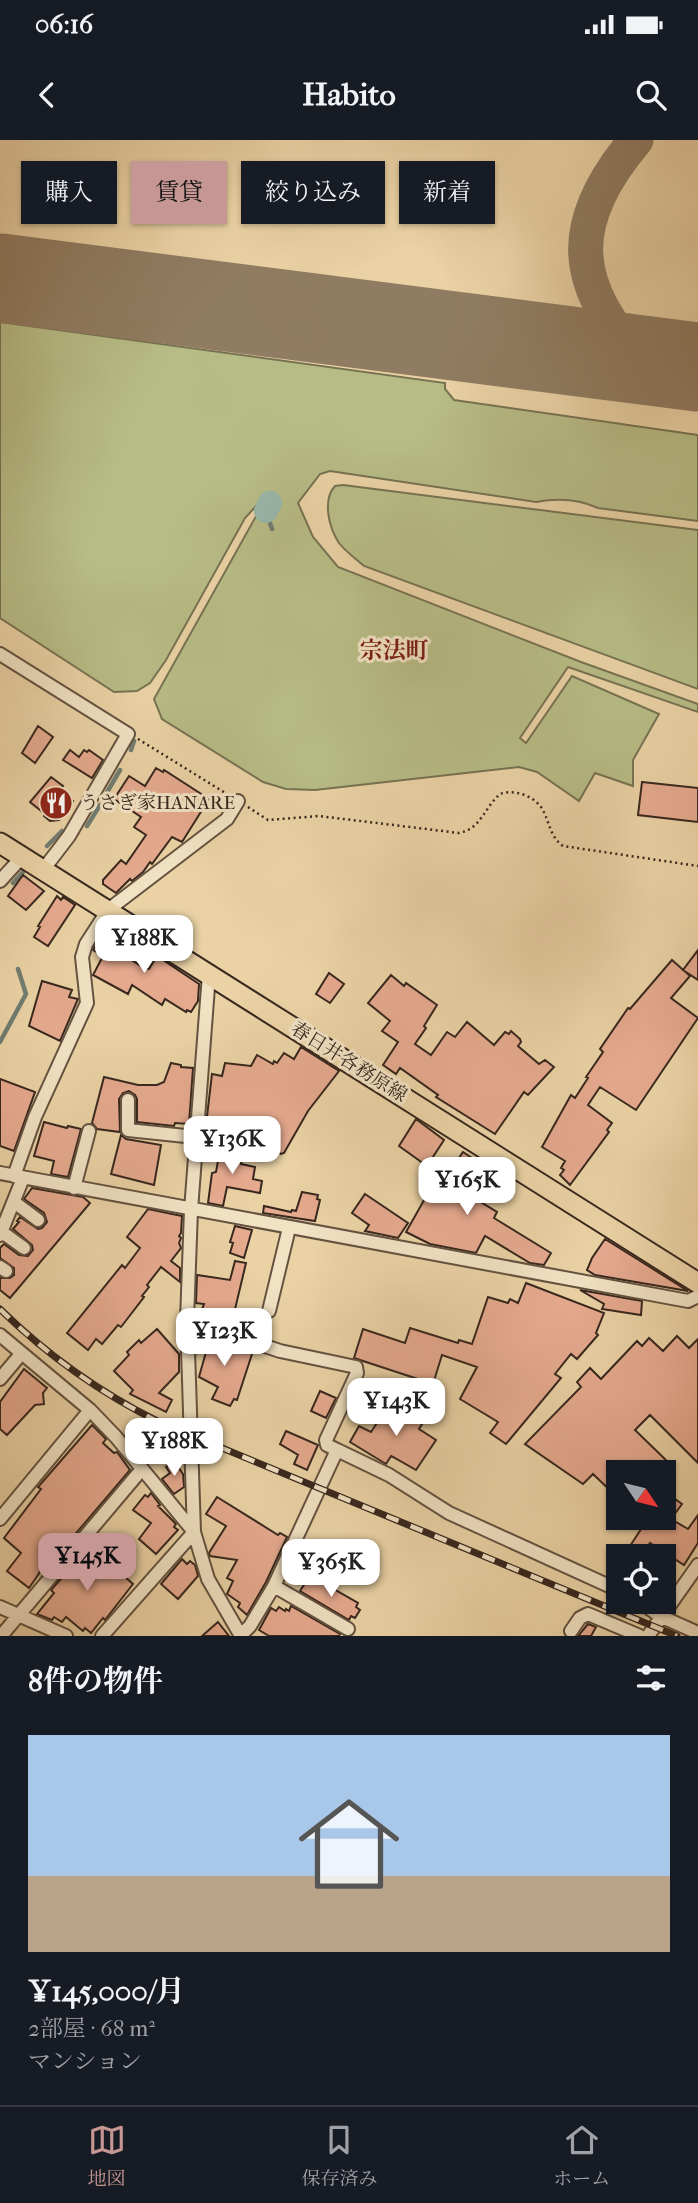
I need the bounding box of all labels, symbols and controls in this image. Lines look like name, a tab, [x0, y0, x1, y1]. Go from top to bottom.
text: 06:16	[35, 9, 93, 40]
icon: back	[28, 76, 66, 114]
text: Habito	[302, 76, 396, 113]
icon: search	[632, 76, 670, 114]
chip: 購入	[21, 161, 117, 224]
chip: 賃貸	[131, 161, 227, 224]
chip: 絞り込み	[241, 161, 385, 224]
chip: 新着	[399, 161, 495, 224]
district label: 宗法町	[360, 637, 429, 664]
restaurant icon: うさぎ家HANARE	[37, 784, 75, 822]
place label: うさぎ家HANARE	[80, 792, 236, 814]
pin: ¥188K	[95, 916, 193, 975]
text: ¥188K	[111, 924, 177, 951]
street label: 春日井各務原線	[287, 1017, 411, 1107]
pin: ¥136K	[183, 1116, 281, 1176]
text: ¥136K	[200, 1125, 264, 1152]
pin: ¥165K	[418, 1158, 516, 1217]
text: ¥165K	[434, 1166, 500, 1193]
pin: ¥123K	[175, 1308, 273, 1368]
text: ¥123K	[192, 1317, 256, 1344]
pin: ¥143K	[347, 1378, 445, 1438]
text: ¥143K	[363, 1387, 429, 1414]
pin: ¥188K	[125, 1418, 223, 1478]
text: ¥188K	[141, 1427, 207, 1454]
north arrow	[606, 1460, 676, 1530]
map controls	[606, 1460, 676, 1614]
pin: ¥145K	[38, 1534, 136, 1593]
pin: ¥365K	[282, 1540, 380, 1599]
text: ¥145K	[54, 1542, 120, 1569]
button: locate	[606, 1544, 676, 1614]
text: ¥365K	[298, 1548, 364, 1575]
icon: filters	[632, 1659, 670, 1697]
text: 8件の物件	[28, 1664, 163, 1699]
icon: home	[286, 1781, 412, 1907]
text: ¥145,000/月	[28, 1974, 185, 2009]
text: 2部屋 · 68 m²	[28, 2015, 155, 2042]
text: マンション	[28, 2048, 142, 2075]
tab: 地図	[88, 2121, 126, 2190]
tab: 保存済み	[301, 2121, 377, 2190]
tab: ホーム	[553, 2121, 610, 2190]

